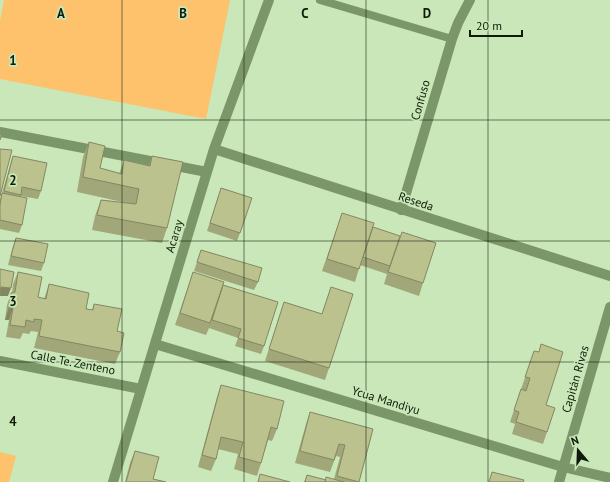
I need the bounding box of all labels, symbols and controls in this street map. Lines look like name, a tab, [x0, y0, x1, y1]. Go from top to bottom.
text: A	[57, 5, 65, 22]
text: B	[179, 5, 187, 22]
text: C	[301, 5, 309, 22]
text: D	[423, 5, 431, 22]
scale bar	[470, 12, 522, 38]
text: 20 m	[476, 18, 502, 33]
text: 1	[9, 52, 17, 69]
street label: Confuso	[407, 78, 433, 122]
text: 2	[9, 172, 17, 189]
street label: Reseda	[396, 188, 436, 214]
street label: Acaray	[162, 217, 186, 254]
text: 3	[9, 293, 17, 310]
street label: Capitán Rivas	[558, 344, 592, 414]
street label: Calle Te. Zenteno	[29, 346, 117, 378]
street label: Ycua Mandiyu	[350, 383, 422, 417]
text: 4	[9, 413, 17, 430]
north arrow	[558, 430, 598, 470]
text: N	[569, 433, 580, 448]

